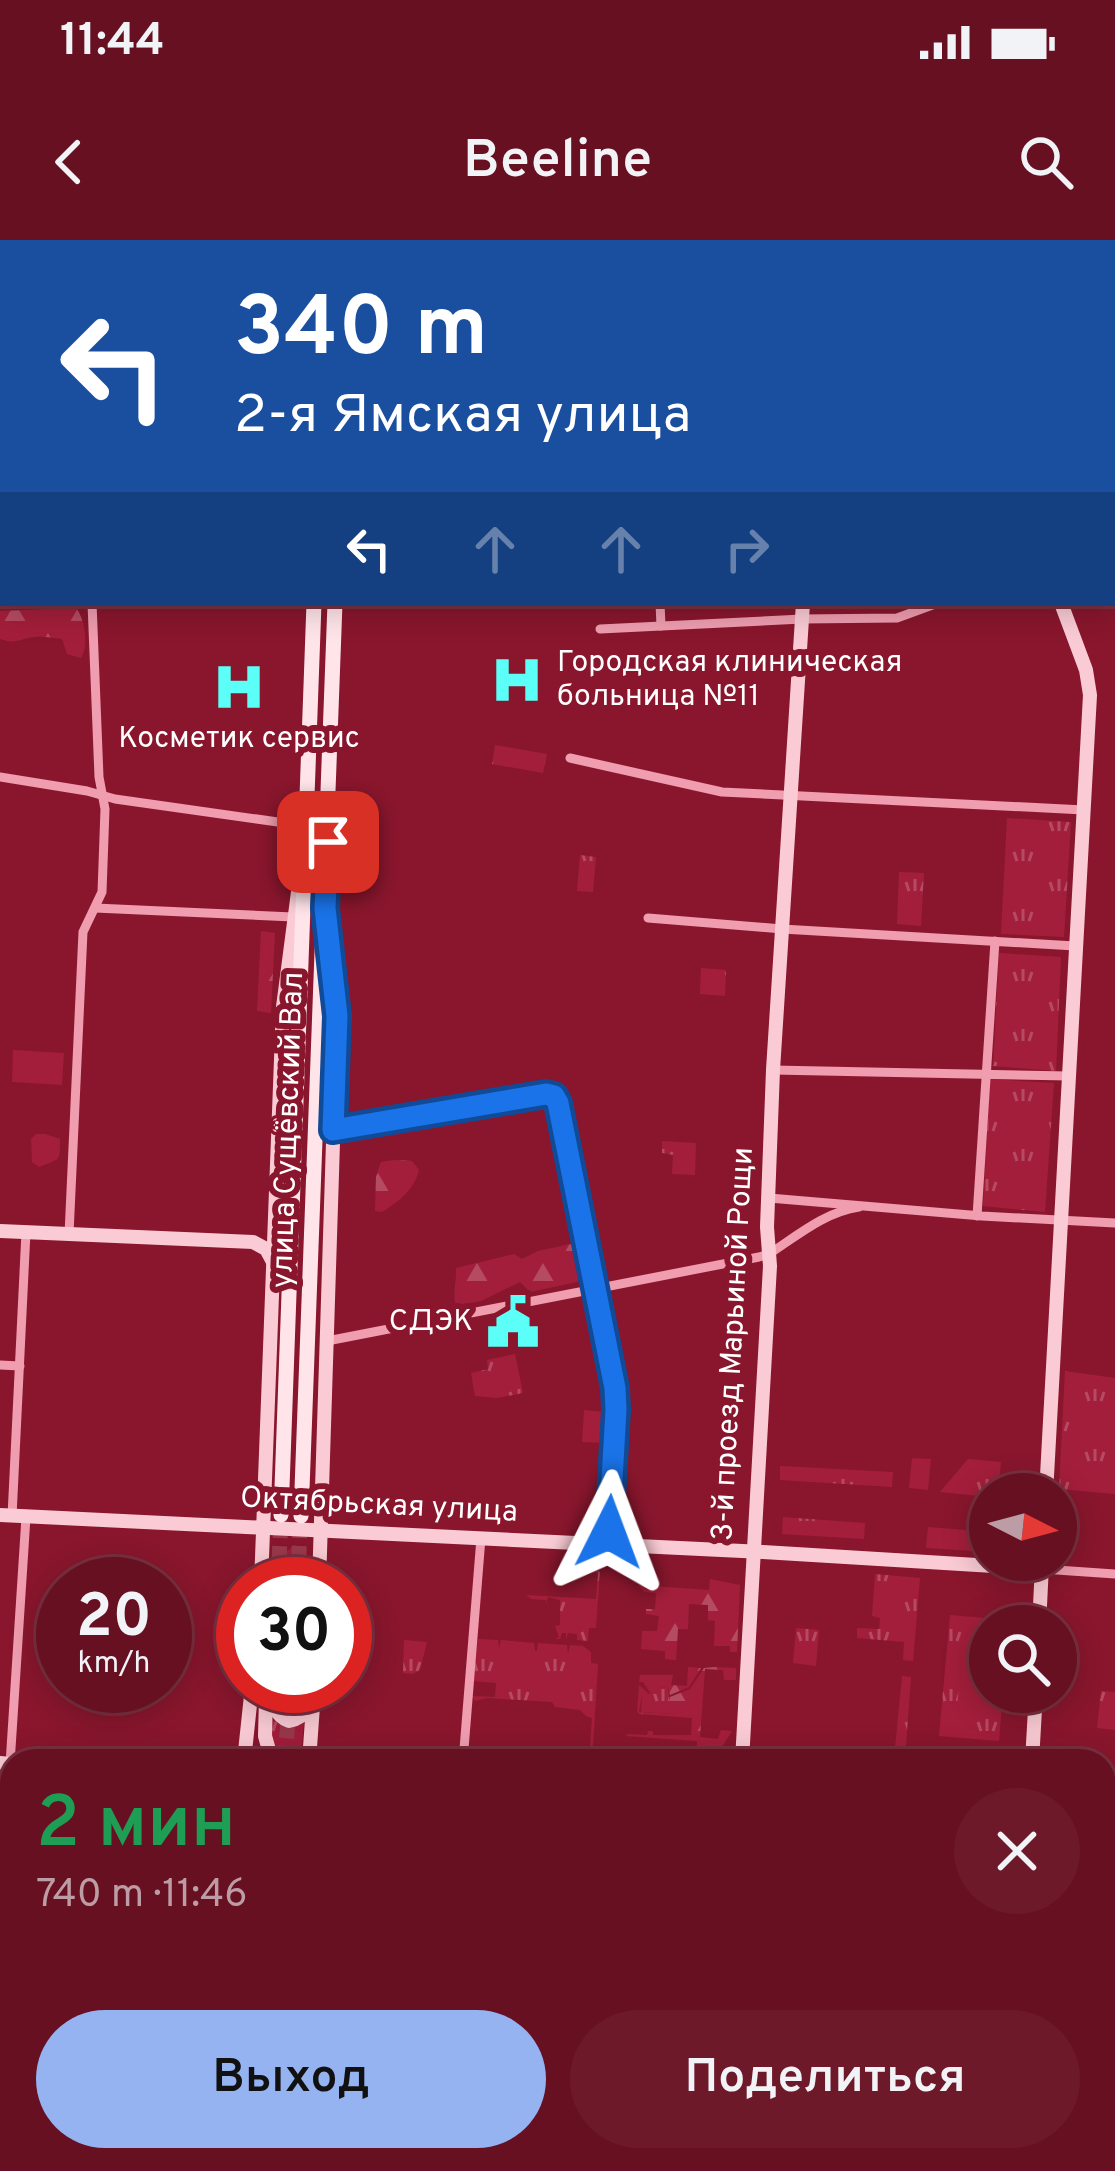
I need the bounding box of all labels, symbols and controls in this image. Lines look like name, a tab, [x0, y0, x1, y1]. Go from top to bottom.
text: 11:44	[60, 14, 165, 71]
text: Beeline	[463, 128, 652, 197]
icon: back	[36, 129, 102, 195]
icon: search	[1013, 129, 1079, 195]
text: 340 m	[234, 279, 488, 385]
icon: left	[36, 288, 192, 444]
text: 2-я Ямская улица	[234, 383, 691, 452]
icon: left	[336, 516, 402, 582]
icon: ahead	[462, 516, 528, 582]
icon: ahead	[588, 516, 654, 582]
icon: right	[714, 516, 780, 582]
place label: Городская клиническая больница №11	[557, 645, 902, 716]
hospital icon: Городская клиническая больница №11	[488, 651, 546, 709]
hospital icon: Косметик сервис	[210, 658, 268, 716]
place label: Косметик сервис	[118, 721, 360, 758]
pin	[277, 791, 379, 893]
icon: arrive	[295, 809, 361, 875]
street label: улица Сущёвский Вал	[265, 971, 313, 1289]
street label: 3-й проезд Марьиной Рощи	[705, 1146, 763, 1542]
public building icon: СДЭК	[484, 1293, 542, 1351]
place label: СДЭК	[389, 1304, 473, 1341]
position arrow	[546, 1469, 672, 1595]
north arrow	[969, 1473, 1077, 1581]
map controls	[969, 1473, 1077, 1713]
street label: Октябрьская улица	[239, 1480, 519, 1532]
speed limit sign: 30	[216, 1557, 372, 1713]
text: 20	[76, 1582, 152, 1658]
button: search	[969, 1605, 1077, 1713]
text: km/h	[78, 1646, 150, 1683]
text: 2 мин	[36, 1781, 236, 1873]
button: close	[954, 1788, 1080, 1914]
text: 740 m · 11:46	[36, 1872, 248, 1921]
button: Выход	[36, 2010, 546, 2148]
button: Поделиться	[570, 2010, 1080, 2148]

